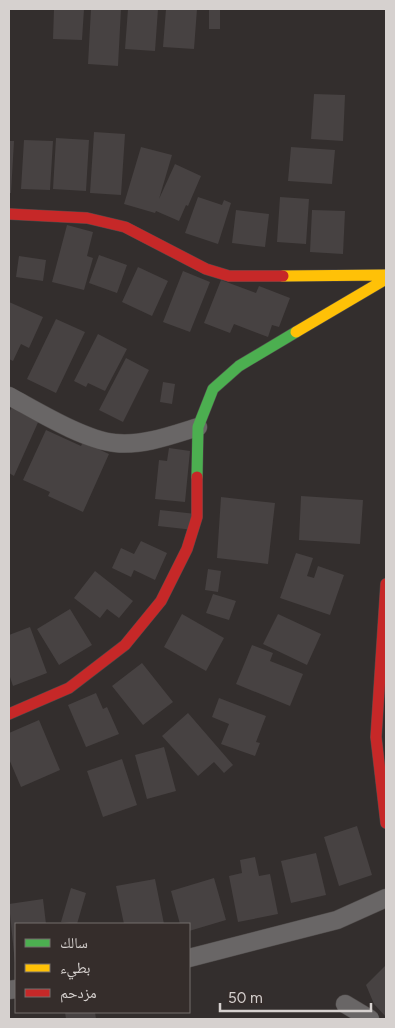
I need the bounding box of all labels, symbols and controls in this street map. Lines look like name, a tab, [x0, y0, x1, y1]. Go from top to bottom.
legend	[15, 923, 190, 1013]
text: سالك	[60, 934, 88, 952]
text: بطيء	[60, 959, 90, 980]
scale bar	[220, 980, 371, 1012]
text: مزدحم	[60, 984, 97, 1003]
text: 50 m	[228, 989, 263, 1007]

